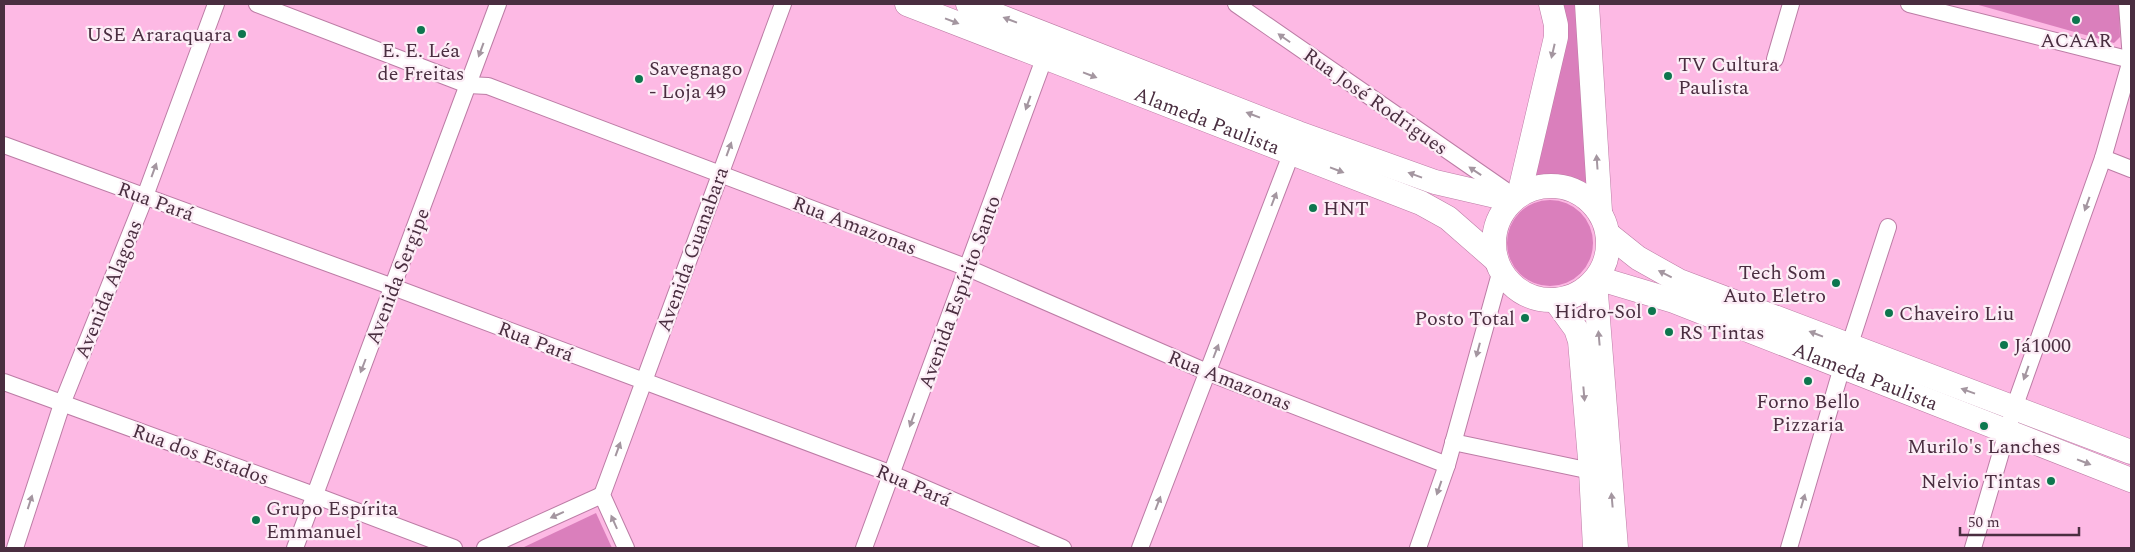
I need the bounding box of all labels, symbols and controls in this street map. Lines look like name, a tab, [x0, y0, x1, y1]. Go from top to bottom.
marker: ACAAR	[2070, 14, 2082, 26]
one-way arrow	[1002, 16, 1017, 24]
one-way arrow	[945, 18, 959, 26]
place label: USE Araraquara	[86, 20, 232, 50]
marker: E. E. Léa de Freitas	[415, 24, 427, 36]
place label: ACAAR	[2040, 26, 2112, 56]
marker: USE Araraquara	[236, 28, 248, 40]
one-way arrow	[1278, 33, 1291, 43]
place label: E. E. Léa de Freitas	[378, 36, 464, 89]
street label: Rua José Rodrigues	[1297, 41, 1454, 163]
one-way arrow	[477, 42, 484, 57]
one-way arrow	[1549, 44, 1557, 59]
place label: TV Cultura Paulista	[1678, 50, 1779, 103]
place label: Savegnago - Loja 49	[649, 54, 743, 107]
marker: TV Cultura Paulista	[1662, 70, 1674, 82]
one-way arrow	[1083, 71, 1098, 79]
marker: Savegnago - Loja 49	[633, 73, 645, 85]
street label: Alameda Paulista	[1130, 79, 1284, 163]
one-way arrow	[1024, 96, 1032, 111]
one-way arrow	[1245, 111, 1260, 119]
one-way arrow	[725, 141, 733, 156]
one-way arrow	[1592, 154, 1600, 170]
street label: Avenida Guanabara	[649, 162, 737, 336]
one-way arrow	[151, 163, 159, 177]
one-way arrow	[1330, 166, 1345, 174]
one-way arrow	[1468, 166, 1482, 176]
one-way arrow	[1407, 171, 1422, 179]
street label: Rua Pará	[113, 174, 198, 230]
street label: Rua Amazonas	[788, 188, 921, 263]
street label: Avenida Espírito Santo	[911, 191, 1009, 393]
one-way arrow	[1270, 191, 1278, 206]
place label: HNT	[1323, 194, 1369, 224]
one-way arrow	[2083, 197, 2091, 212]
marker: HNT	[1307, 202, 1319, 214]
street label: Avenida Sergipe	[358, 204, 438, 349]
street label: Avenida Alagoas	[67, 215, 150, 363]
place label: Tech Som Auto Eletro	[1723, 258, 1826, 311]
one-way arrow	[1658, 270, 1672, 278]
marker: Tech Som Auto Eletro	[1830, 277, 1842, 289]
place label: Hidro-Sol	[1554, 297, 1642, 327]
place label: Chaveiro Liu	[1899, 299, 2014, 329]
place label: Posto Total	[1415, 304, 1515, 334]
marker: Hidro-Sol	[1646, 305, 1658, 317]
marker: Chaveiro Liu	[1883, 307, 1895, 319]
marker: Posto Total	[1519, 312, 1531, 324]
street label: Rua Pará	[493, 314, 578, 370]
place label: RS Tintas	[1679, 318, 1765, 348]
marker: RS Tintas	[1663, 326, 1675, 338]
one-way arrow	[1595, 329, 1603, 345]
one-way arrow	[1808, 330, 1823, 338]
place label: Já1000	[2014, 331, 2071, 361]
street label: Alameda Paulista	[1788, 335, 1943, 419]
marker: Já1000	[1998, 339, 2010, 351]
street label: Rua Amazonas	[1163, 342, 1296, 419]
one-way arrow	[1474, 343, 1482, 358]
one-way arrow	[1212, 344, 1220, 358]
one-way arrow	[359, 359, 367, 374]
one-way arrow	[2022, 366, 2029, 381]
marker: Forno Bello Pizzaria	[1802, 375, 1814, 387]
one-way arrow	[1581, 386, 1589, 402]
place label: Forno Bello Pizzaria	[1756, 387, 1860, 440]
one-way arrow	[1960, 387, 1975, 395]
one-way arrow	[908, 413, 916, 428]
street label: Rua dos Estados	[128, 416, 273, 494]
marker: Murilo's Lanches	[1978, 420, 1990, 432]
place label: Murilo's Lanches	[1907, 432, 2061, 462]
one-way arrow	[614, 441, 622, 456]
street label: Rua Pará	[871, 457, 956, 515]
one-way arrow	[2077, 459, 2092, 466]
place label: Nelvio Tintas	[1921, 467, 2041, 497]
marker: Nelvio Tintas	[2045, 475, 2057, 487]
one-way arrow	[1435, 481, 1442, 496]
one-way arrow	[1608, 491, 1616, 507]
one-way arrow	[26, 494, 34, 509]
place label: Grupo Espírita Emmanuel	[266, 494, 398, 547]
one-way arrow	[1799, 494, 1807, 509]
one-way arrow	[1154, 495, 1162, 510]
scale bar	[1960, 504, 2079, 536]
text: 50 m	[1968, 511, 2000, 534]
one-way arrow	[550, 512, 564, 520]
marker: Grupo Espírita Emmanuel	[250, 514, 262, 526]
one-way arrow	[609, 515, 617, 529]

